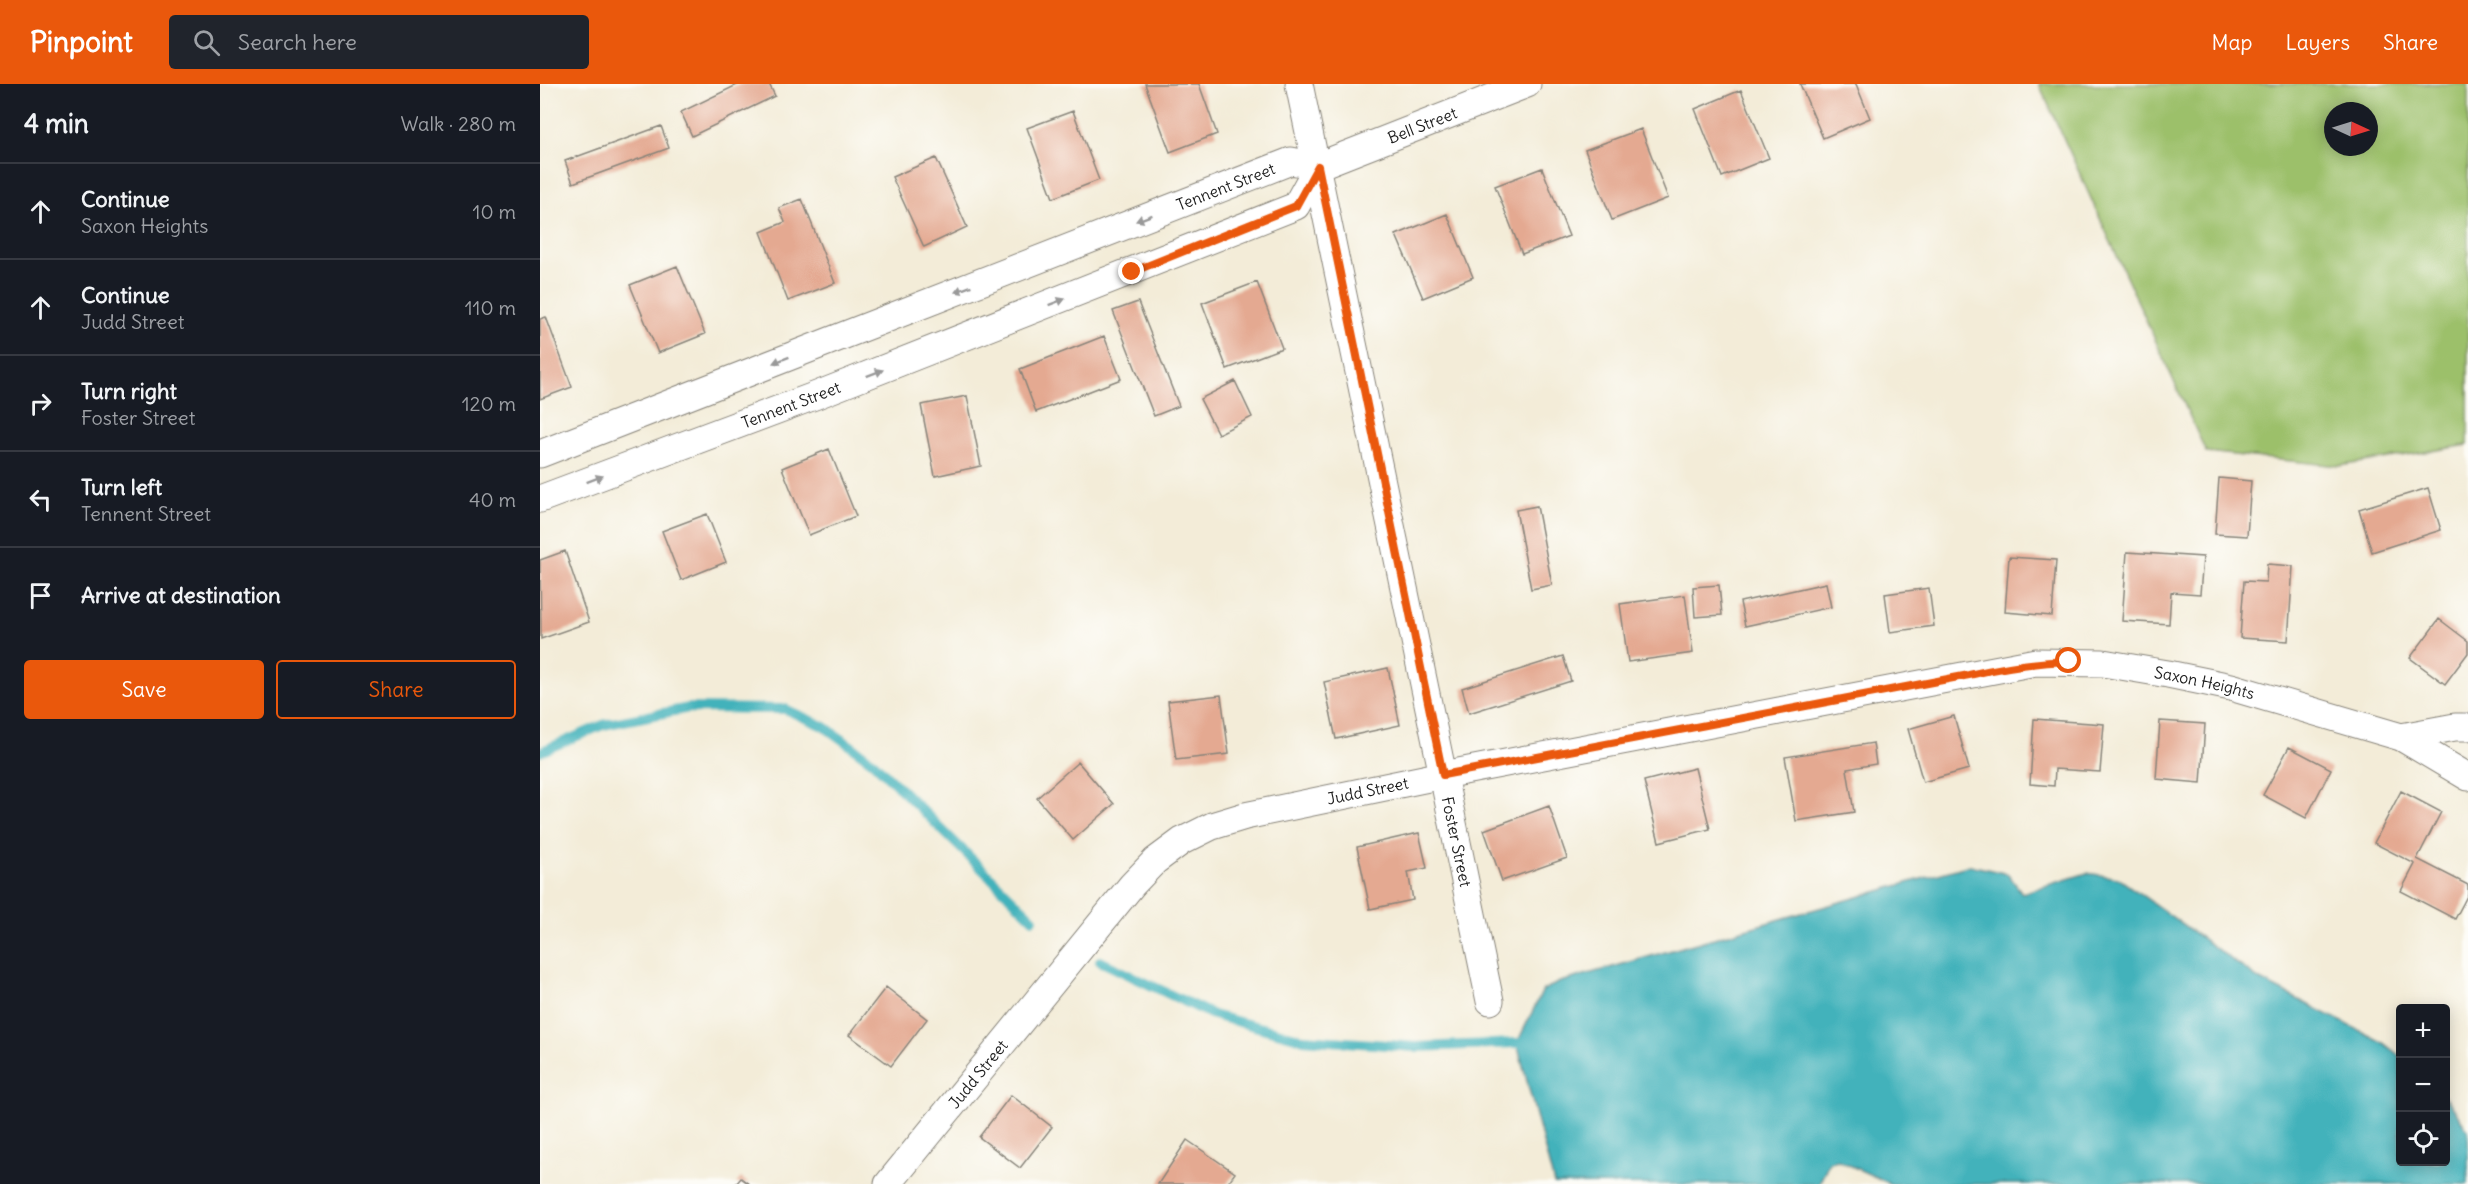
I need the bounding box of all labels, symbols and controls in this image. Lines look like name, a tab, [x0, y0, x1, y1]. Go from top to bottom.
search box	[169, 15, 589, 69]
text: Pinpoint	[30, 24, 133, 60]
icon: search	[190, 26, 223, 59]
text: Search here	[238, 28, 357, 56]
text: Map	[2212, 29, 2252, 56]
text: Layers	[2285, 29, 2350, 56]
text: Share	[2383, 29, 2438, 56]
street label: Bell Street	[1385, 102, 1460, 148]
north arrow	[2324, 102, 2378, 156]
text: 4 min	[24, 107, 89, 140]
text: Walk · 280 m	[400, 111, 516, 136]
street label: Tennent Street	[1174, 158, 1278, 215]
text: Continue	[81, 185, 170, 213]
icon: ahead	[24, 195, 57, 228]
text: 10 m	[473, 199, 516, 224]
text: Saxon Heights	[81, 213, 208, 238]
one-way arrow	[1135, 214, 1153, 224]
route end	[1118, 258, 1144, 284]
text: Continue	[81, 281, 170, 309]
one-way arrow	[953, 284, 971, 294]
icon: ahead	[24, 291, 57, 324]
text: 110 m	[465, 295, 516, 320]
one-way arrow	[1048, 296, 1066, 306]
text: Judd Street	[81, 309, 184, 334]
one-way arrow	[772, 356, 790, 365]
one-way arrow	[867, 367, 885, 377]
text: Turn right	[81, 377, 177, 405]
street label: Tennent Street	[739, 377, 844, 432]
icon: right	[24, 387, 57, 420]
text: 120 m	[462, 391, 516, 416]
text: Foster Street	[81, 405, 195, 430]
text: Turn left	[81, 473, 162, 501]
one-way arrow	[586, 473, 604, 483]
icon: left	[24, 483, 57, 516]
text: 40 m	[469, 487, 516, 512]
text: Tennent Street	[81, 501, 211, 526]
icon: arrive	[24, 579, 57, 612]
text: Arrive at destination	[81, 581, 281, 609]
route start	[2055, 647, 2081, 673]
button: Save	[24, 660, 264, 719]
button: Share	[276, 660, 516, 719]
street label: Saxon Heights	[2153, 662, 2257, 703]
street label: Judd Street	[1325, 772, 1411, 809]
street label: Foster Street	[1438, 795, 1476, 889]
map controls	[2396, 1004, 2450, 1166]
button: +	[2396, 1004, 2450, 1058]
street label: Judd Street	[944, 1035, 1012, 1112]
button: −	[2396, 1058, 2450, 1112]
button: locate	[2396, 1112, 2450, 1166]

